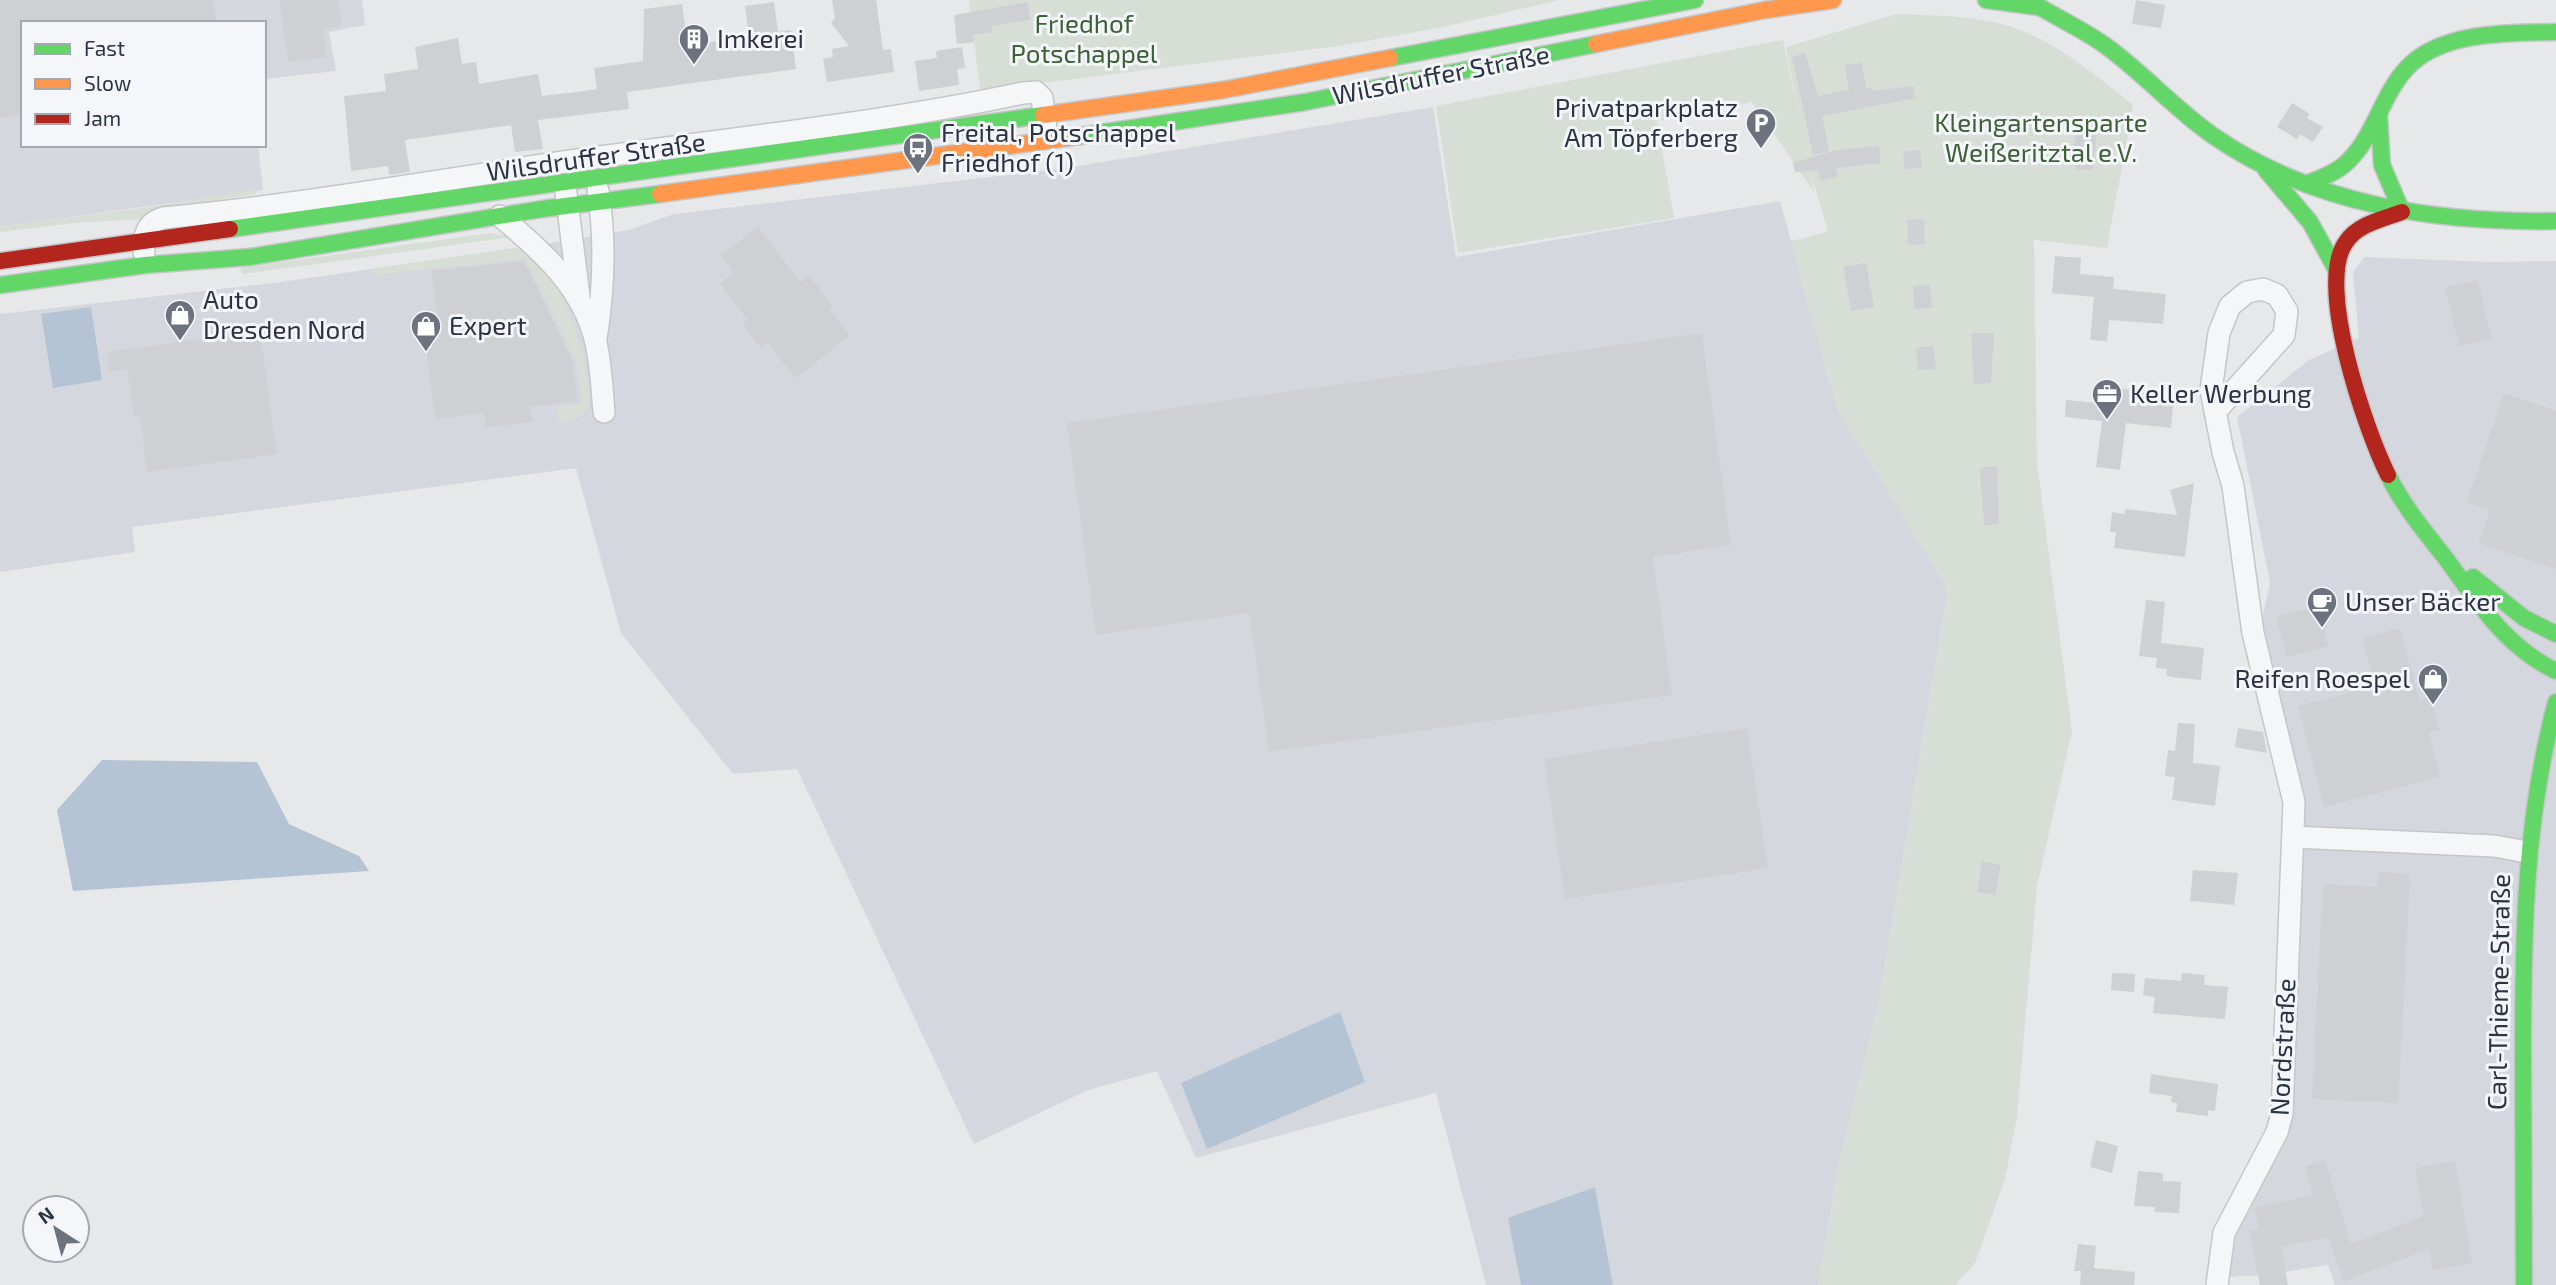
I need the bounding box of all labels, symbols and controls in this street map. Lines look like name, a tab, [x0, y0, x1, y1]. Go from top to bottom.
park label: Friedhof Potschappel	[1011, 7, 1158, 68]
legend	[21, 21, 266, 147]
building icon: Imkerei	[677, 22, 711, 66]
place label: Imkerei	[717, 22, 804, 53]
text: Fast	[84, 35, 125, 60]
street label: Wilsdruffer Straße	[1329, 37, 1552, 110]
text: Slow	[84, 70, 131, 95]
place label: Privatparkplatz Am Töpferberg	[1555, 91, 1738, 152]
text: Jam	[84, 105, 121, 130]
parking icon: Privatparkplatz Am Töpferberg	[1744, 106, 1778, 150]
park label: Kleingartensparte Weißeritztal e.V.	[1934, 106, 2148, 167]
place label: Freital, Potschappel Friedhof (1)	[941, 116, 1176, 177]
street label: Wilsdruffer Straße	[484, 125, 707, 186]
bus stop icon: Freital, Potschappel Friedhof (1)	[901, 131, 935, 175]
place label: Auto Dresden Nord	[203, 283, 365, 344]
shop icon: Auto Dresden Nord	[163, 298, 197, 342]
shop icon: Expert	[409, 309, 443, 353]
place label: Expert	[449, 309, 527, 340]
office icon: Keller Werbung	[2090, 377, 2124, 421]
place label: Keller Werbung	[2130, 377, 2312, 408]
cafe icon: Unser Bäcker	[2305, 585, 2339, 629]
place label: Unser Bäcker	[2345, 585, 2501, 616]
place label: Reifen Roespel	[2234, 662, 2410, 693]
shop icon: Reifen Roespel	[2416, 662, 2450, 706]
street label: Carl-Thieme-Straße	[2480, 874, 2515, 1110]
street label: Nordstraße	[2262, 977, 2301, 1116]
north arrow	[21, 1194, 91, 1264]
text: N	[33, 1202, 58, 1228]

